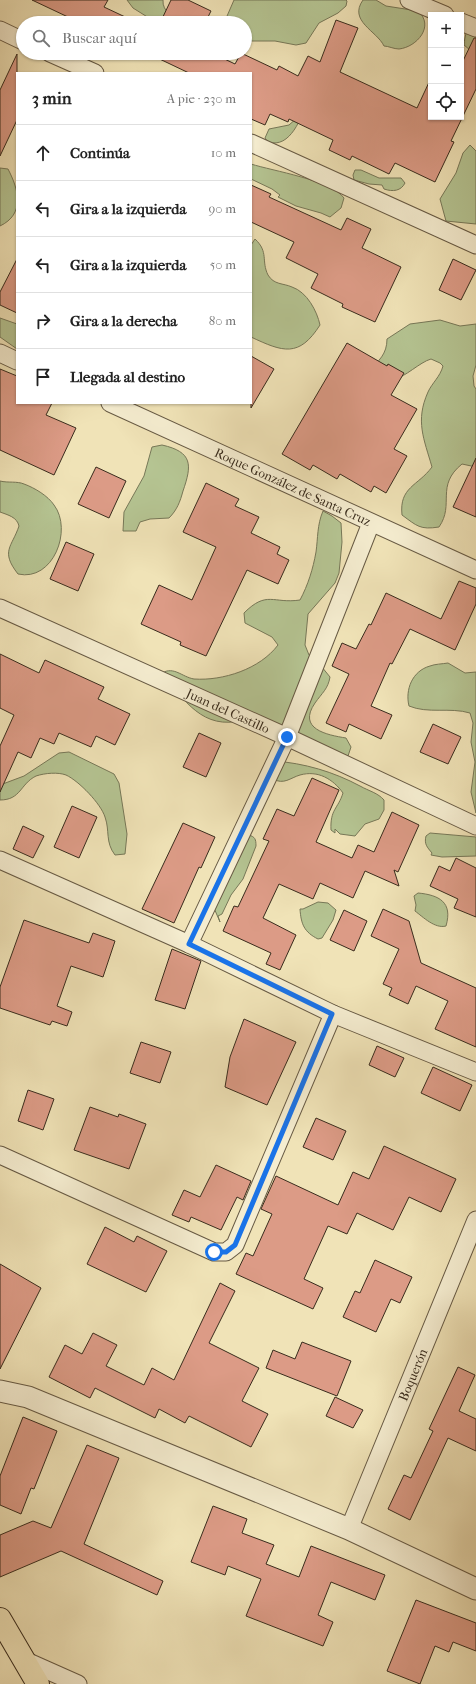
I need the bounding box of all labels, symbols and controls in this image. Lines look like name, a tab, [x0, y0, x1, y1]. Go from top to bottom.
map controls	[428, 12, 464, 120]
button: +	[428, 12, 464, 48]
search box	[16, 16, 252, 60]
icon: search	[30, 27, 52, 49]
text: Buscar aquí	[62, 29, 137, 47]
button: −	[428, 48, 464, 84]
button: locate	[428, 84, 464, 120]
text: 3 min	[32, 88, 72, 108]
text: A pie · 230 m	[167, 91, 236, 106]
icon: ahead	[32, 142, 54, 164]
text: Continúa	[70, 144, 130, 162]
text: 10 m	[211, 145, 236, 160]
icon: left	[32, 198, 54, 220]
text: Gira a la izquierda	[70, 200, 186, 218]
text: 90 m	[208, 201, 236, 216]
icon: left	[32, 254, 54, 276]
text: Gira a la izquierda	[70, 256, 186, 274]
text: 50 m	[210, 257, 236, 272]
icon: right	[32, 310, 54, 332]
text: Gira a la derecha	[70, 312, 177, 330]
text: 80 m	[209, 313, 236, 328]
icon: arrive	[32, 366, 54, 388]
text: Llegada al destino	[70, 368, 185, 386]
street label: Roque González de Santa Cruz	[212, 444, 374, 529]
street label: Juan del Castillo	[183, 685, 273, 736]
route end	[278, 728, 296, 746]
route start	[205, 1243, 223, 1261]
street label: Boquerón	[395, 1346, 430, 1403]

